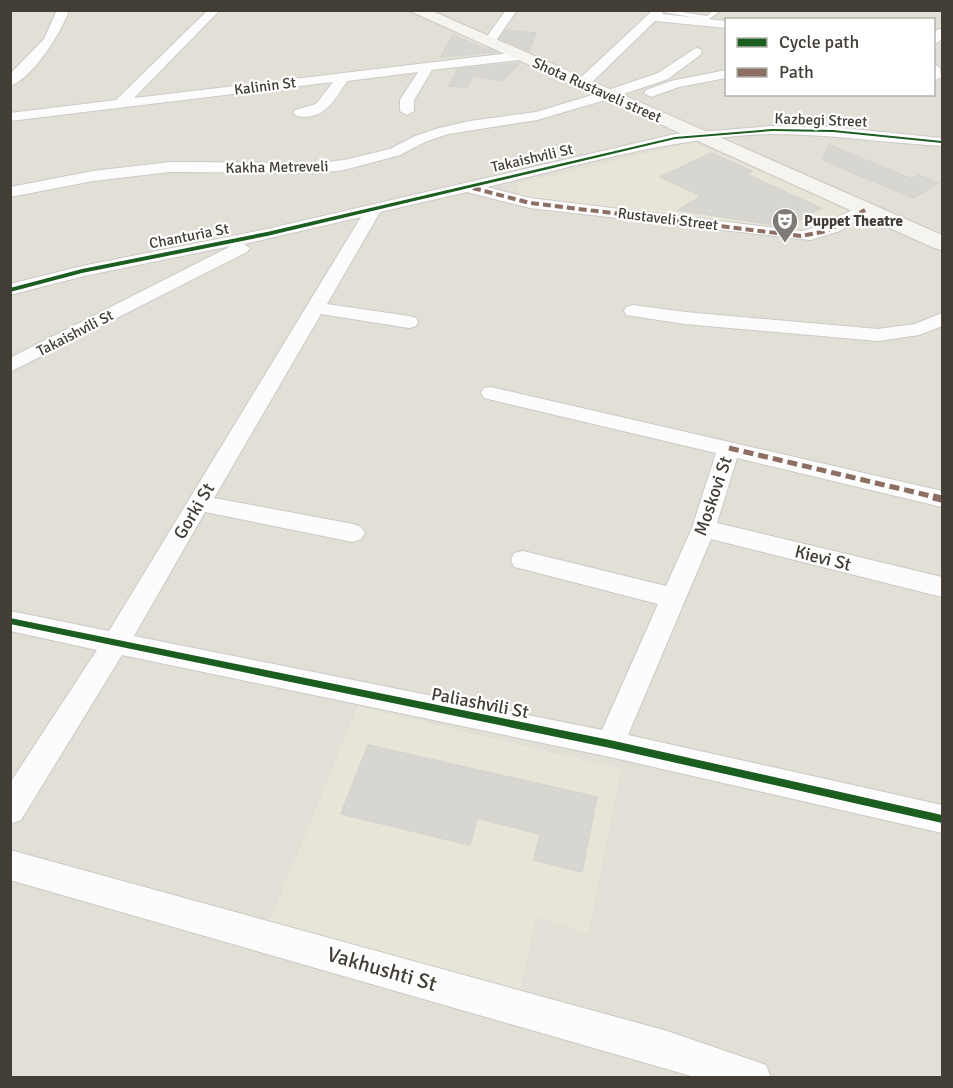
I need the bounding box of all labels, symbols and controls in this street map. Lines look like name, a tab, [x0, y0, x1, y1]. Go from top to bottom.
legend	[725, 18, 935, 96]
text: Cycle path	[779, 31, 859, 53]
street label: Shota Rustaveli street	[530, 53, 664, 127]
text: Path	[779, 61, 814, 83]
street label: Kalinin St	[233, 73, 297, 99]
street label: Kazbegi Street	[774, 109, 868, 131]
street label: Takaishvili St	[489, 140, 575, 176]
street label: Kakha Metreveli	[225, 157, 329, 177]
street label: Rustaveli Street	[617, 204, 719, 234]
theatre icon: Puppet Theatre	[770, 206, 800, 244]
place label: Puppet Theatre	[804, 212, 903, 230]
street label: Chanturia St	[148, 219, 230, 253]
street label: Takaishvili St	[34, 306, 116, 360]
street label: Moskovi St	[689, 453, 737, 539]
street label: Gorki St	[169, 479, 219, 543]
street label: Kievi St	[792, 540, 854, 576]
street label: Paliashvili St	[429, 683, 531, 723]
street label: Vakhushti St	[324, 941, 440, 997]

